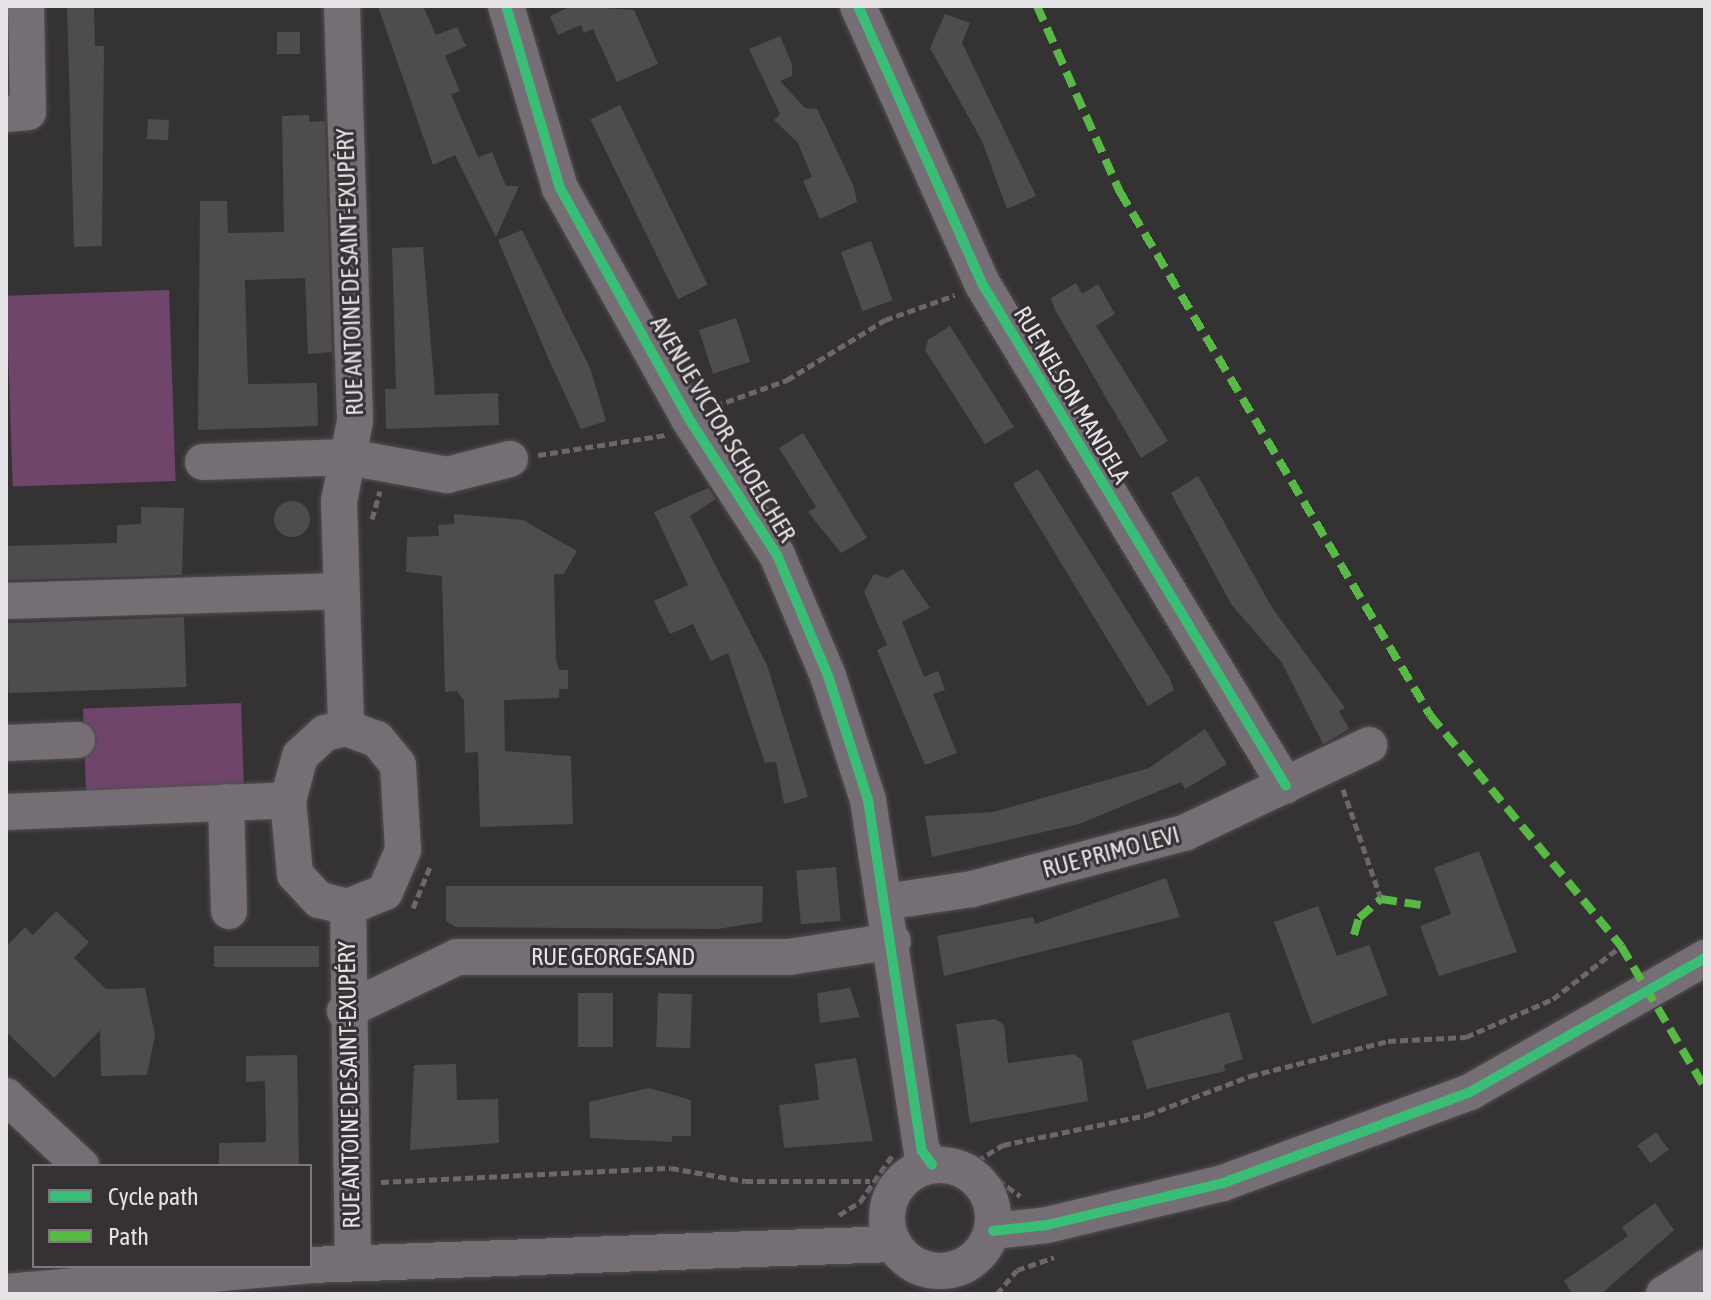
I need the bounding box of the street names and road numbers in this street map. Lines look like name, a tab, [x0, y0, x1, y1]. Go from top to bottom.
street label: RUE ANTOINE DE SAINT-EXUPÉRY	[331, 128, 369, 416]
street label: RUE NELSON MANDELA	[1008, 301, 1136, 489]
street label: AVENUE VICTOR SCHOELCHER	[644, 311, 802, 547]
street label: RUE PRIMO LEVI	[1039, 820, 1183, 884]
street label: RUE ANTOINE DE SAINT-EXUPÉRY	[332, 941, 366, 1229]
street label: RUE GEORGE SAND	[531, 943, 695, 971]

